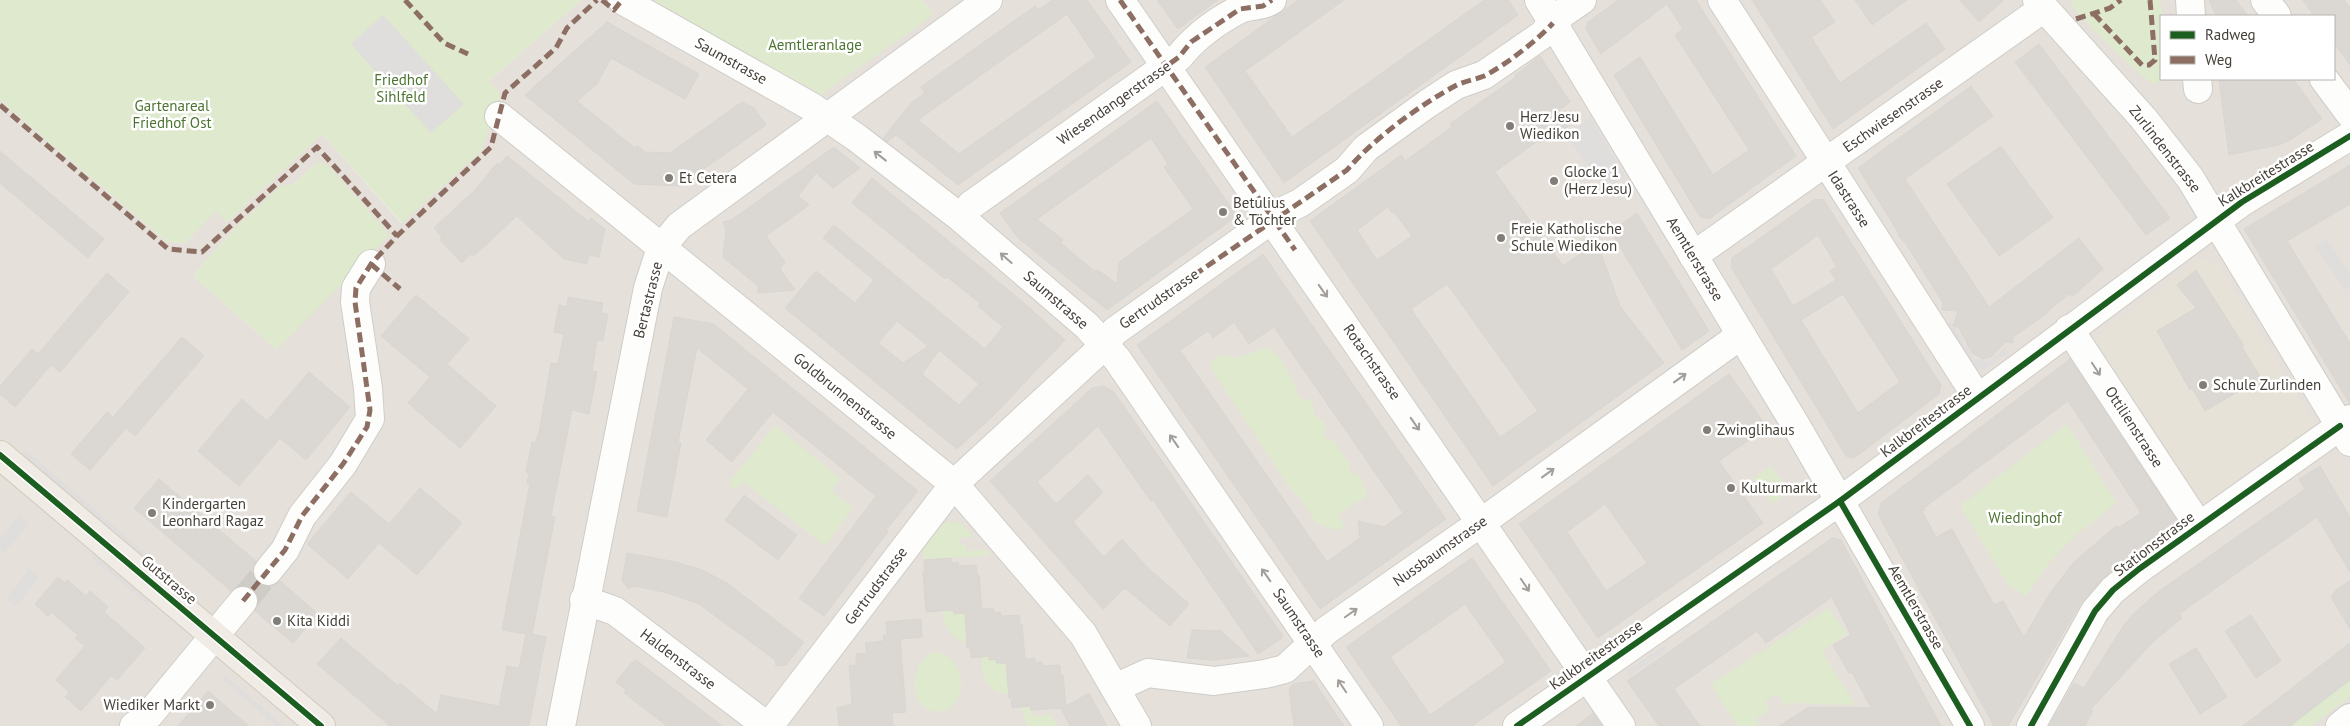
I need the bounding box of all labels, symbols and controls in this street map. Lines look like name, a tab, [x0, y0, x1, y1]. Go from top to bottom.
legend	[2160, 15, 2335, 80]
text: Radweg	[2205, 25, 2256, 44]
street label: Saumstrasse	[692, 33, 771, 88]
park label: Aemtleranlage	[768, 35, 862, 54]
text: Weg	[2205, 50, 2232, 69]
street label: Wiesendangerstrasse	[1053, 56, 1174, 149]
park label: Friedhof Sihlfeld	[374, 70, 429, 106]
street label: Eschwiesenstrasse	[1839, 73, 1947, 156]
park label: Gartenareal Friedhof Ost	[132, 96, 212, 132]
street label: Zurlindenstrasse	[2125, 101, 2205, 196]
place label: Herz Jesu Wiedikon	[1520, 107, 1579, 143]
marker: Herz Jesu Wiedikon	[1504, 120, 1516, 132]
street label: Kalkbreitestrasse	[2214, 137, 2317, 211]
one-way arrow	[873, 151, 887, 161]
place label: Glocke 1 (Herz Jesu)	[1564, 162, 1632, 198]
street label: Idastrasse	[1824, 167, 1875, 231]
place label: Et Cetera	[679, 168, 737, 187]
marker: Et Cetera	[663, 172, 675, 184]
marker: Glocke 1 (Herz Jesu)	[1548, 175, 1560, 187]
place label: Betulius & Töchter	[1233, 193, 1296, 229]
marker: Betulius & Töchter	[1217, 206, 1229, 218]
street label: Aemtlerstrasse	[1663, 213, 1728, 304]
place label: Freie Katholische Schule Wiedikon	[1511, 219, 1622, 255]
marker: Freie Katholische Schule Wiedikon	[1495, 232, 1507, 244]
one-way arrow	[1000, 252, 1013, 263]
street label: Bertastrasse	[629, 259, 666, 340]
street label: Gertrudstrasse	[1115, 264, 1202, 333]
street label: Saumstrasse	[1020, 266, 1093, 333]
one-way arrow	[1318, 283, 1328, 297]
street label: Rotachstrasse	[1339, 320, 1405, 403]
street label: Goldbrunnenstrasse	[790, 348, 901, 443]
one-way arrow	[2091, 362, 2101, 376]
one-way arrow	[1673, 373, 1687, 383]
place label: Schule Zurlinden	[2213, 375, 2321, 394]
marker: Schule Zurlinden	[2197, 379, 2209, 391]
street label: Kalkbreitestrasse	[1876, 380, 1975, 461]
street label: Ottilienstrasse	[2101, 383, 2168, 471]
one-way arrow	[1410, 417, 1420, 431]
place label: Zwinglihaus	[1717, 420, 1794, 439]
marker: Zwinglihaus	[1701, 424, 1713, 436]
one-way arrow	[1169, 434, 1179, 448]
one-way arrow	[1541, 468, 1555, 479]
place label: Kulturmarkt	[1741, 478, 1817, 497]
marker: Kulturmarkt	[1725, 482, 1737, 494]
place label: Kindergarten Leonhard Ragaz	[162, 494, 264, 530]
marker: Kindergarten Leonhard Ragaz	[146, 507, 158, 519]
street label: Stationsstrasse	[2110, 507, 2198, 580]
park label: Wiedinghof	[1988, 508, 2063, 527]
street label: Nussbaumstrasse	[1389, 511, 1491, 590]
street label: Gertrudstrasse	[840, 543, 911, 629]
street label: Gutstrasse	[138, 551, 201, 608]
street label: Aemtlerstrasse	[1885, 561, 1948, 653]
one-way arrow	[1261, 568, 1271, 582]
one-way arrow	[1520, 578, 1530, 592]
street label: Saumstrasse	[1269, 584, 1330, 661]
one-way arrow	[1344, 608, 1358, 618]
place label: Kita Kiddi	[287, 611, 350, 630]
marker: Kita Kiddi	[271, 615, 283, 627]
street label: Kalkbreitestrasse	[1545, 615, 1646, 694]
street label: Haldenstrasse	[637, 624, 720, 693]
one-way arrow	[1337, 679, 1347, 693]
place label: Wiediker Markt	[103, 695, 200, 714]
marker: Wiediker Markt	[204, 699, 216, 711]

